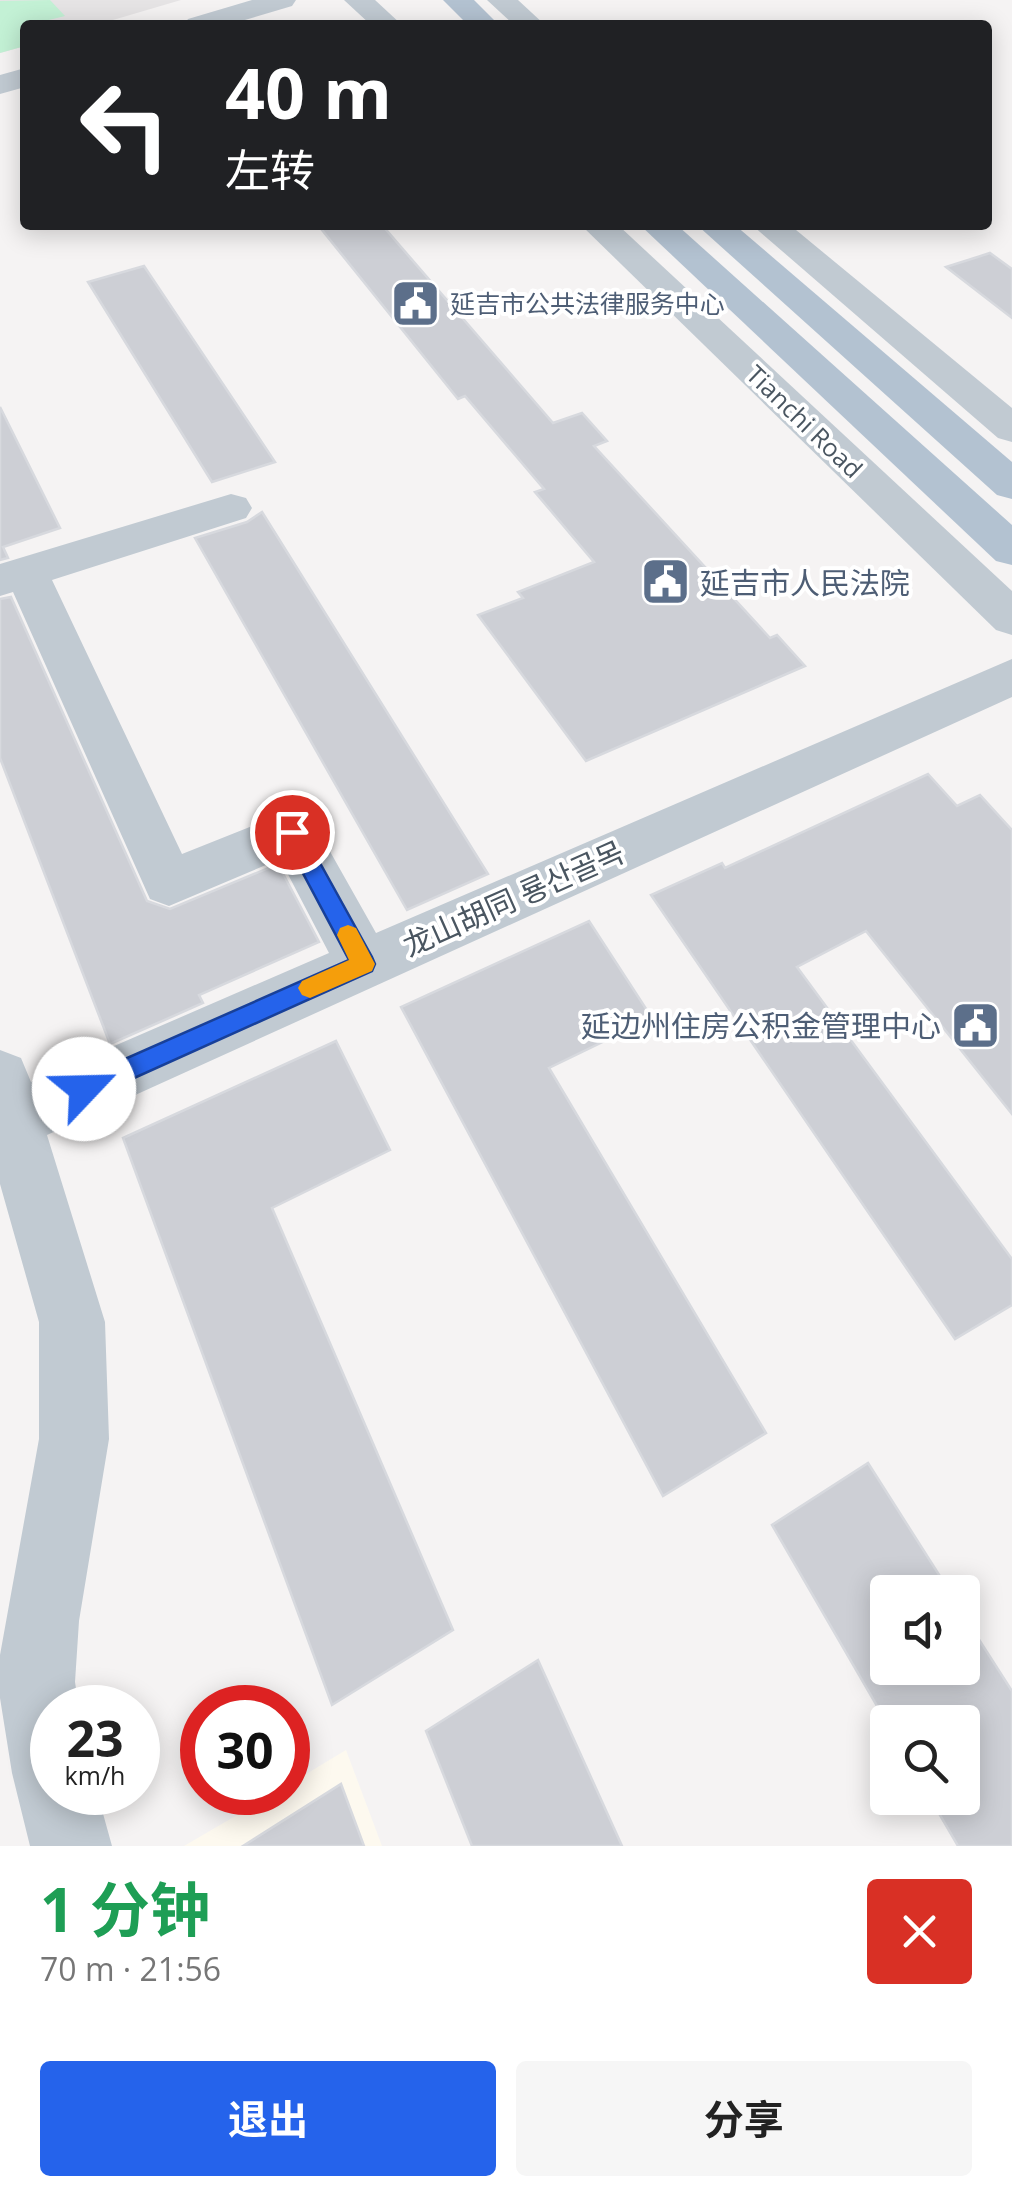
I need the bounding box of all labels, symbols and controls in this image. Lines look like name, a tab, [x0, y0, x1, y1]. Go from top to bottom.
text: 40 m	[225, 44, 392, 140]
icon: left	[60, 60, 190, 190]
text: 左转	[225, 139, 315, 200]
public building icon: 延吉市公共法律服务中心	[389, 277, 441, 329]
place label: 延吉市公共法律服务中心	[450, 286, 725, 320]
street label: Tianchi Road	[740, 357, 870, 485]
public building icon: 延吉市人民法院	[639, 556, 691, 608]
place label: 延吉市人民法院	[700, 562, 910, 603]
pin	[250, 790, 335, 875]
icon: arrive	[265, 805, 320, 860]
street label: 龙山胡同 룡산골목	[396, 831, 630, 965]
public building icon: 延边州住房公积金管理中心	[950, 999, 1002, 1051]
place label: 延边州住房公积金管理中心	[581, 1005, 941, 1046]
position arrow	[32, 1037, 136, 1141]
map controls	[870, 1575, 980, 1815]
button: sound	[870, 1575, 980, 1685]
speed limit sign: 30	[180, 1685, 310, 1815]
text: 23	[66, 1704, 124, 1772]
button: search	[870, 1705, 980, 1815]
text: km/h	[65, 1758, 125, 1792]
text: 1 分钟	[40, 1868, 210, 1950]
button: close	[867, 1879, 972, 1984]
text: 70 m · 21:56	[40, 1947, 221, 1990]
button: 退出	[40, 2061, 496, 2176]
button: 分享	[516, 2061, 972, 2176]

